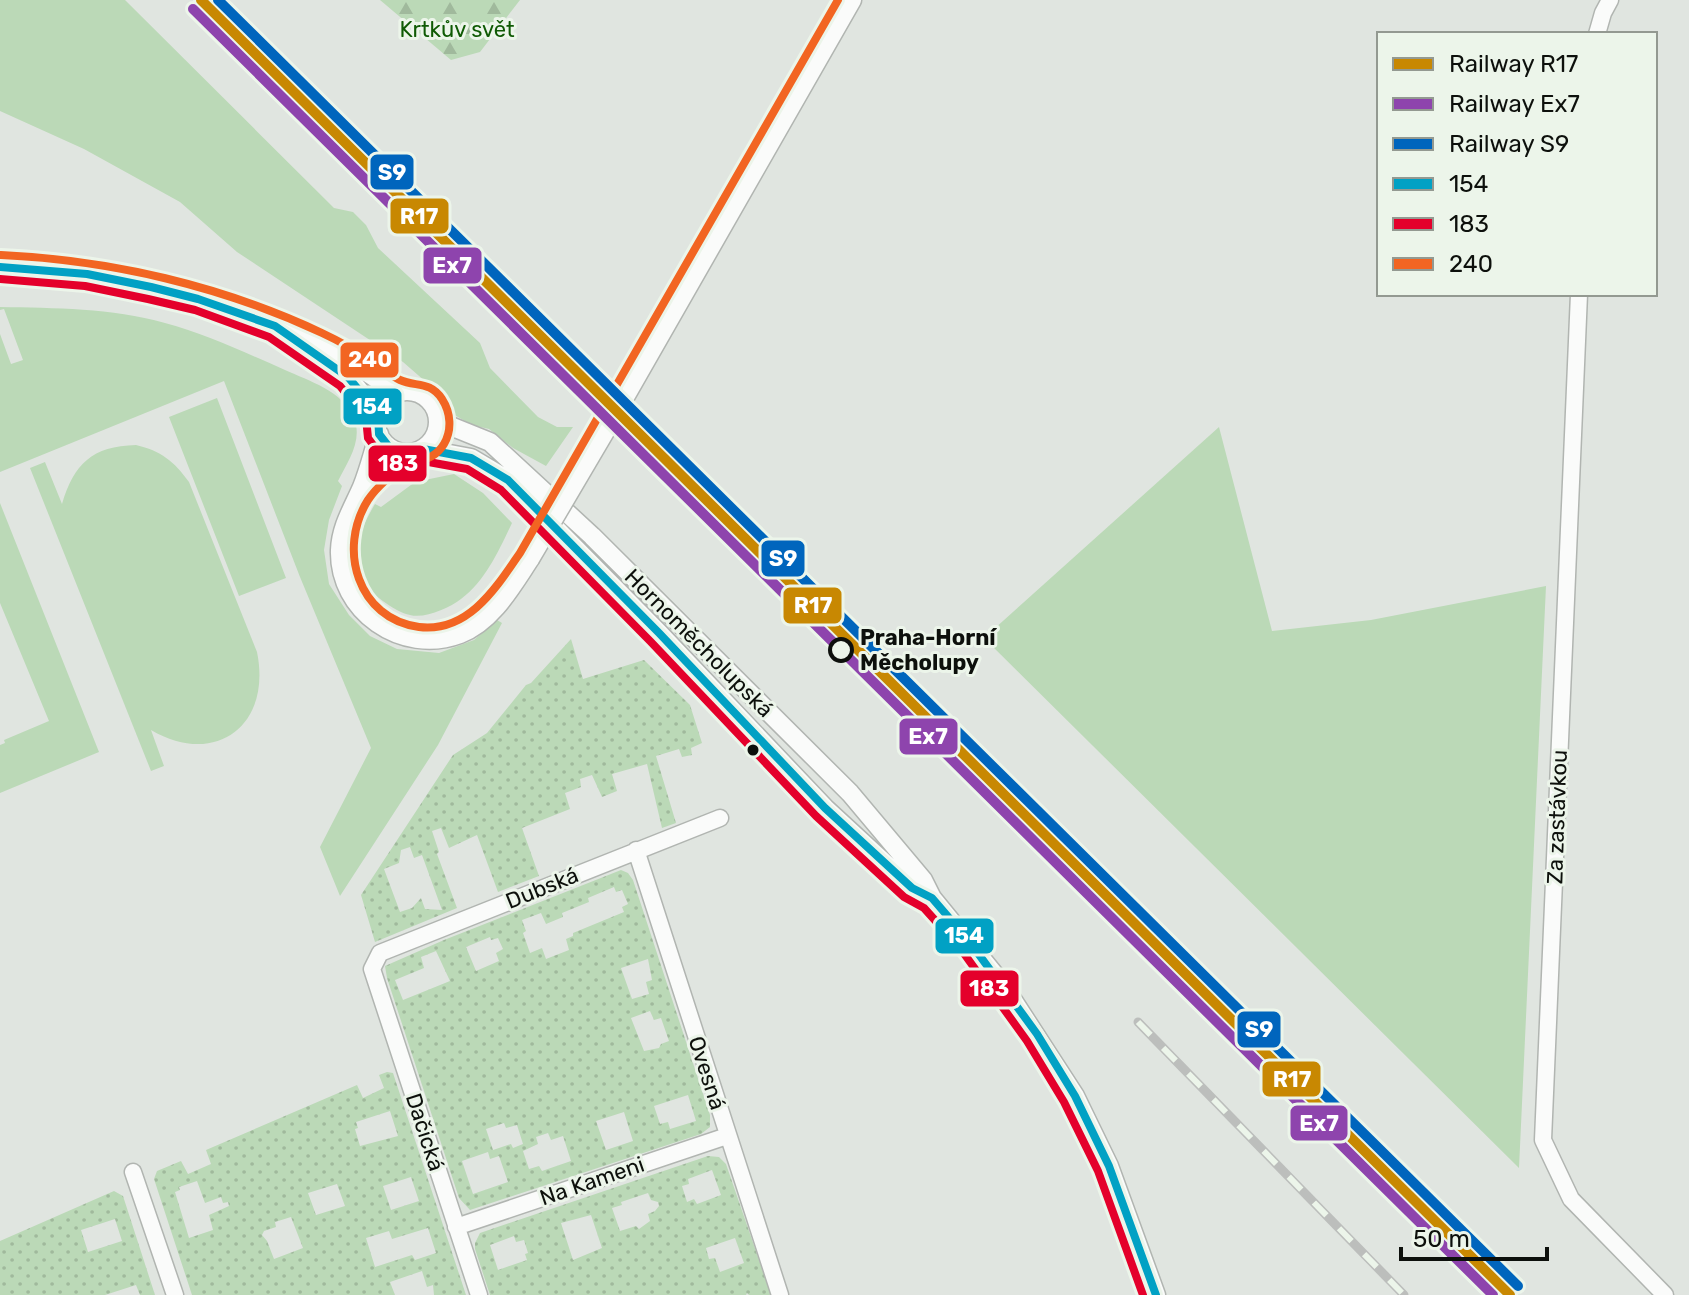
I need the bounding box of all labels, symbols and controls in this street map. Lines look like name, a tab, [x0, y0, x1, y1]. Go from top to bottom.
park label: Krtkův svět	[399, 16, 515, 43]
legend	[1377, 32, 1657, 296]
text: Railway R17	[1449, 50, 1578, 78]
text: Railway Ex7	[1449, 90, 1580, 118]
text: Railway S9	[1449, 130, 1569, 158]
line badge: S9	[369, 153, 415, 191]
text: S9	[378, 159, 406, 186]
text: 154	[1449, 170, 1489, 198]
line badge: R17	[389, 197, 450, 235]
text: R17	[400, 203, 439, 230]
text: 183	[1449, 210, 1489, 238]
line badge: Ex7	[422, 246, 483, 285]
text: 240	[1449, 250, 1493, 278]
text: Ex7	[432, 252, 472, 279]
line badge: 240	[339, 341, 400, 379]
text: 240	[348, 346, 392, 373]
line badge: 154	[342, 387, 403, 426]
text: 154	[352, 393, 392, 420]
line badge: 183	[367, 444, 428, 483]
text: 183	[378, 450, 418, 477]
line badge: S9	[760, 539, 806, 578]
text: S9	[769, 545, 797, 572]
street label: Hornoměcholupská	[619, 563, 779, 723]
line badge: R17	[782, 586, 843, 625]
text: R17	[794, 592, 833, 619]
place label: Praha-Horní Měcholupy	[860, 624, 997, 676]
marker: Praha-Horní Měcholupy	[829, 638, 853, 662]
line badge: Ex7	[898, 717, 959, 756]
text: Ex7	[908, 723, 948, 750]
unlabelled marker	[745, 742, 761, 758]
street label: Za zastávkou	[1541, 749, 1573, 885]
street label: Dubská	[502, 861, 582, 915]
line badge: 154	[934, 917, 995, 955]
text: 154	[944, 922, 984, 949]
line badge: 183	[959, 969, 1020, 1008]
text: 183	[969, 975, 1009, 1002]
line badge: S9	[1236, 1010, 1282, 1049]
text: S9	[1245, 1016, 1273, 1043]
street label: Ovesná	[682, 1033, 732, 1113]
line badge: R17	[1261, 1060, 1322, 1098]
text: R17	[1273, 1066, 1312, 1093]
street label: Dačická	[400, 1090, 450, 1174]
line badge: Ex7	[1289, 1104, 1349, 1142]
text: Ex7	[1299, 1110, 1339, 1137]
street label: Na Kameni	[536, 1151, 648, 1211]
scale bar	[1401, 1211, 1547, 1261]
text: 50 m	[1413, 1225, 1470, 1253]

